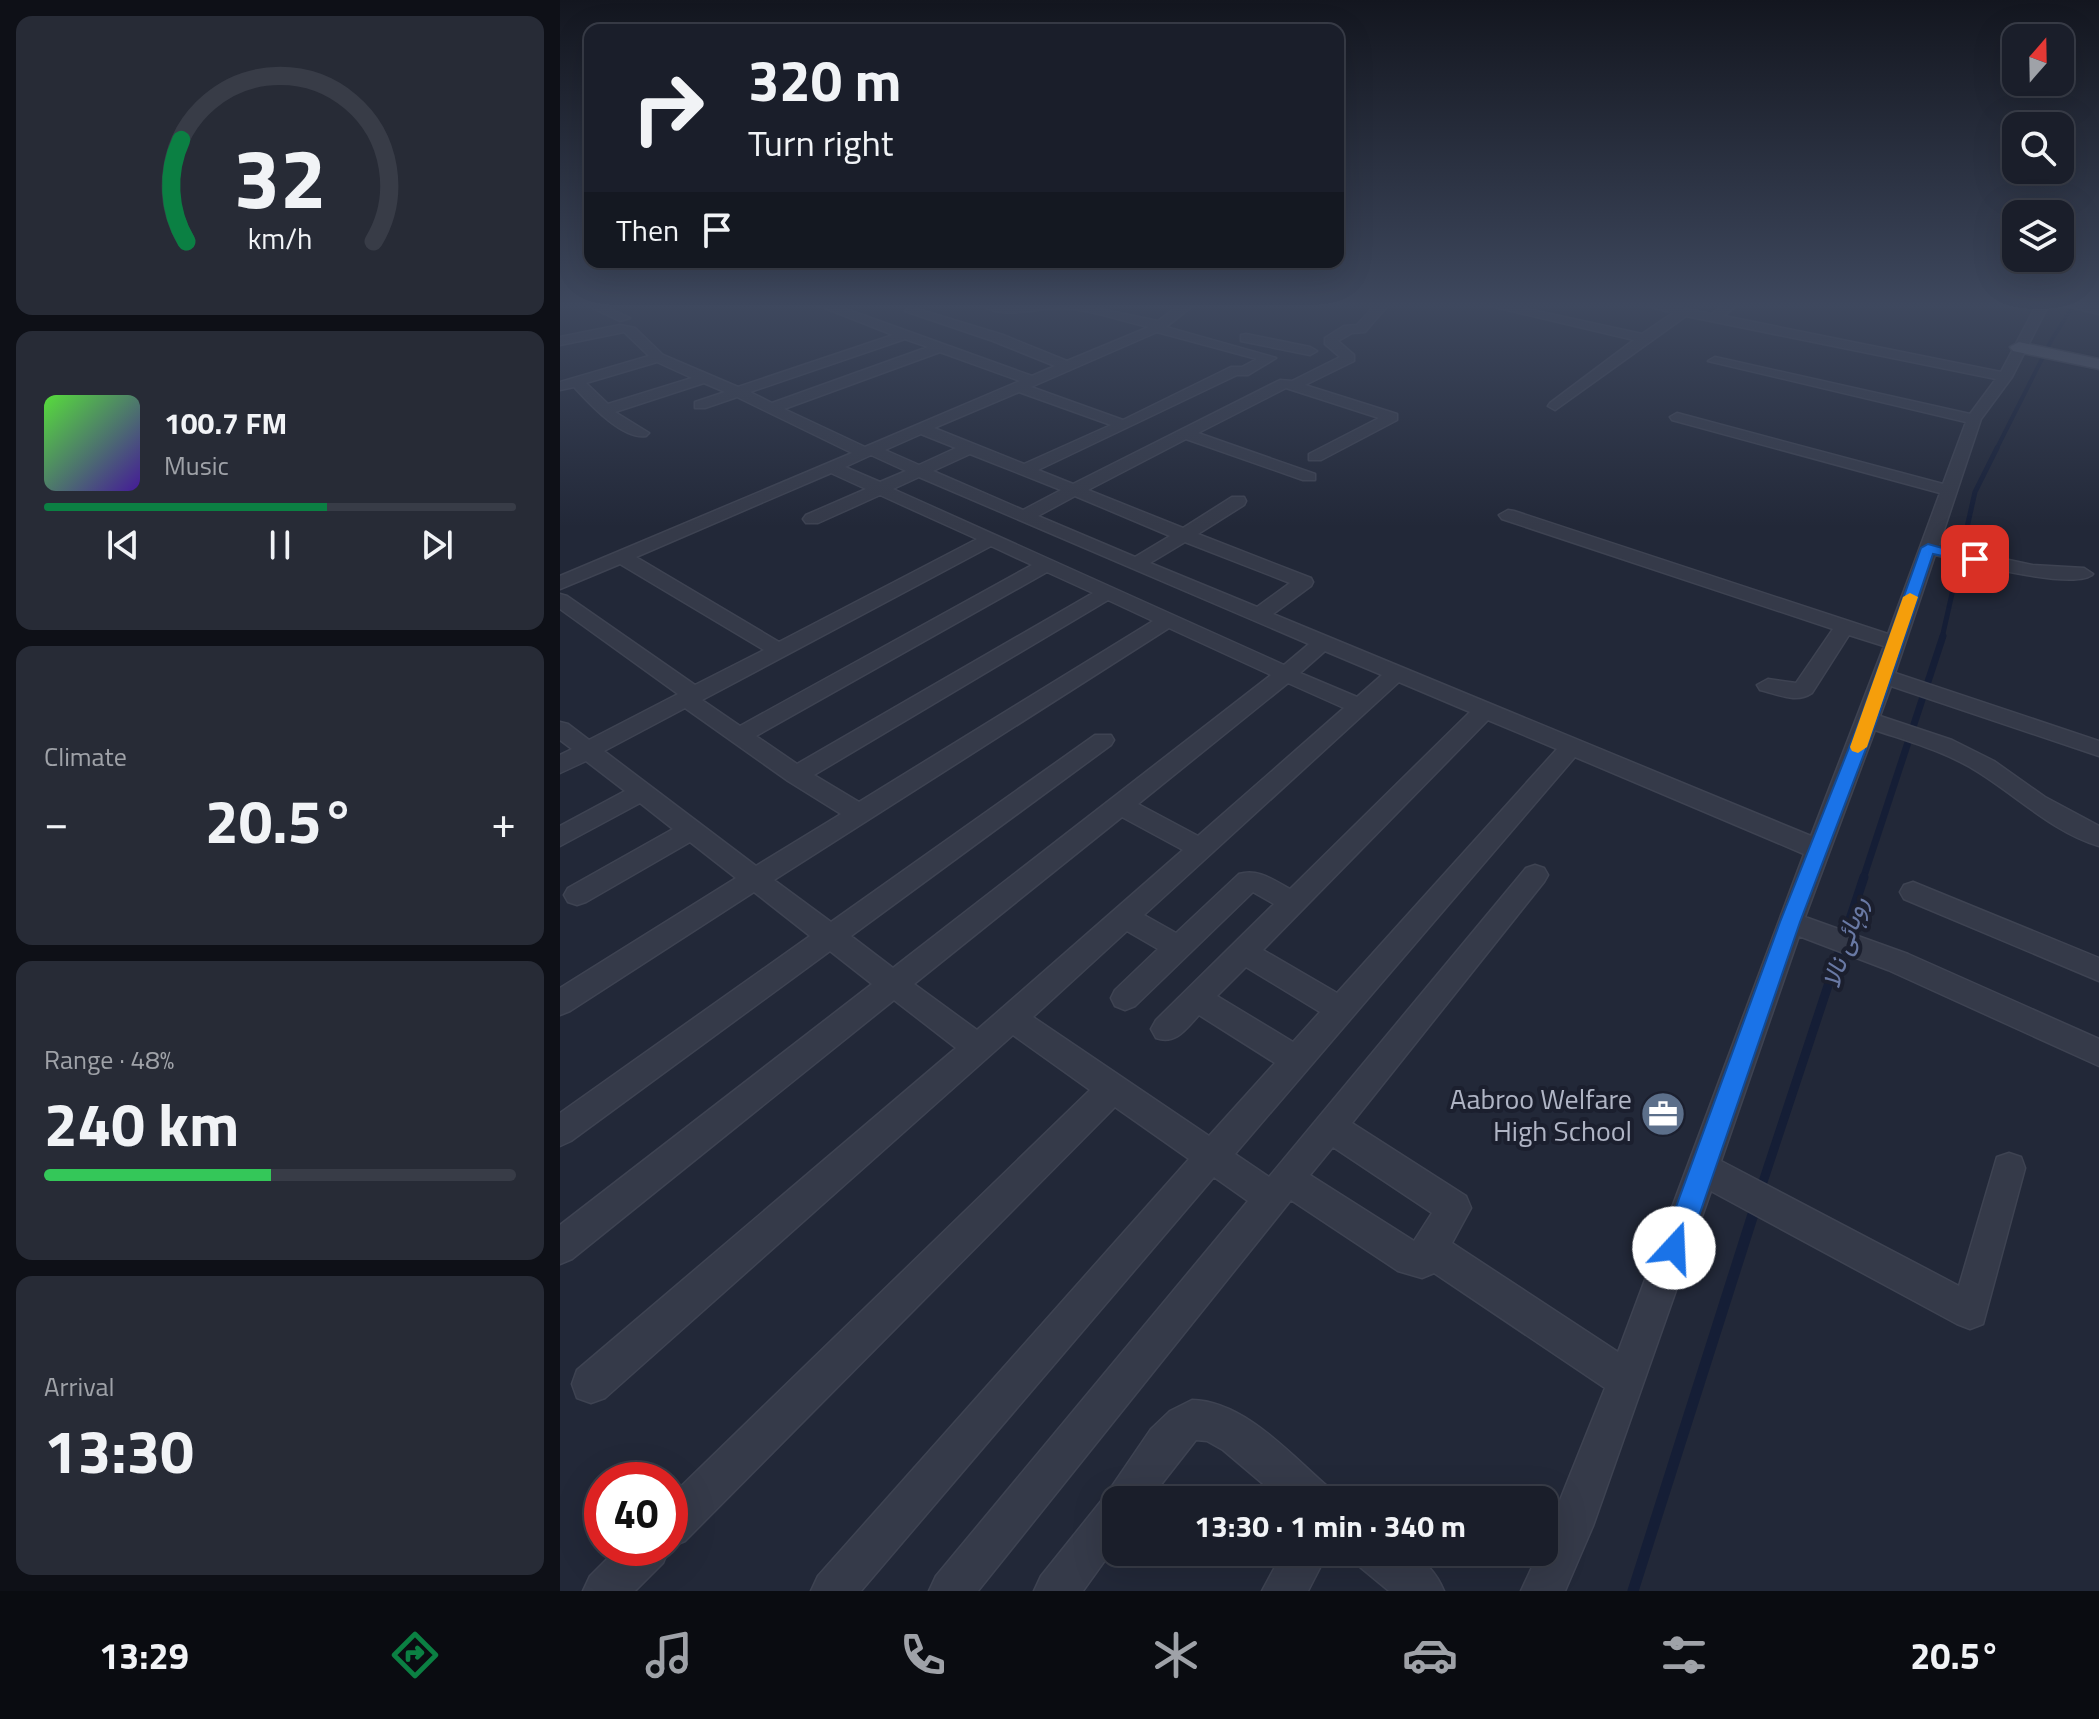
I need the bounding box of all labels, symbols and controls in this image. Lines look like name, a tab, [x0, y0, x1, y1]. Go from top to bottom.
north arrow	[2002, 24, 2074, 96]
map controls	[2002, 24, 2074, 272]
text: 320 m	[748, 38, 901, 123]
icon: right	[616, 56, 720, 160]
button: search	[2002, 112, 2074, 184]
text: 32	[233, 113, 327, 239]
text: Turn right	[748, 115, 893, 170]
button: layers	[2002, 200, 2074, 272]
text: Then	[616, 207, 679, 253]
icon: arrive	[695, 208, 739, 252]
text: km/h	[248, 217, 312, 260]
text: 100.7 FM	[164, 400, 287, 446]
text: Music	[164, 446, 229, 485]
icon: previous	[101, 523, 145, 567]
icon: pause	[258, 523, 302, 567]
icon: next	[415, 523, 459, 567]
pin	[1941, 525, 2009, 593]
icon: arrive	[1953, 537, 1997, 581]
text: Climate	[44, 737, 127, 776]
text: 20.5°	[205, 775, 355, 866]
text: −	[44, 788, 69, 855]
text: +	[491, 788, 516, 855]
water label: روہائی نالا	[1811, 891, 1877, 993]
text: Range · 48%	[44, 1040, 174, 1079]
place label: Aabroo Welfare High School	[1450, 1077, 1632, 1152]
text: 240 km	[44, 1078, 239, 1169]
office icon: Aabroo Welfare High School	[1639, 1090, 1687, 1138]
position arrow	[1632, 1206, 1716, 1290]
text: Arrival	[44, 1367, 115, 1406]
text: 13:30	[44, 1405, 194, 1496]
speed limit sign: 40	[584, 1462, 688, 1566]
text: 13:30 · 1 min · 340 m	[1194, 1503, 1466, 1549]
icon: directions	[387, 1627, 443, 1683]
icon: music	[641, 1627, 697, 1683]
icon: phone	[895, 1627, 951, 1683]
icon: climate	[1148, 1627, 1204, 1683]
icon: car	[1402, 1627, 1458, 1683]
icon: filters	[1656, 1627, 1712, 1683]
text: 13:29	[99, 1628, 189, 1683]
text: 20.5°	[1910, 1628, 2000, 1683]

